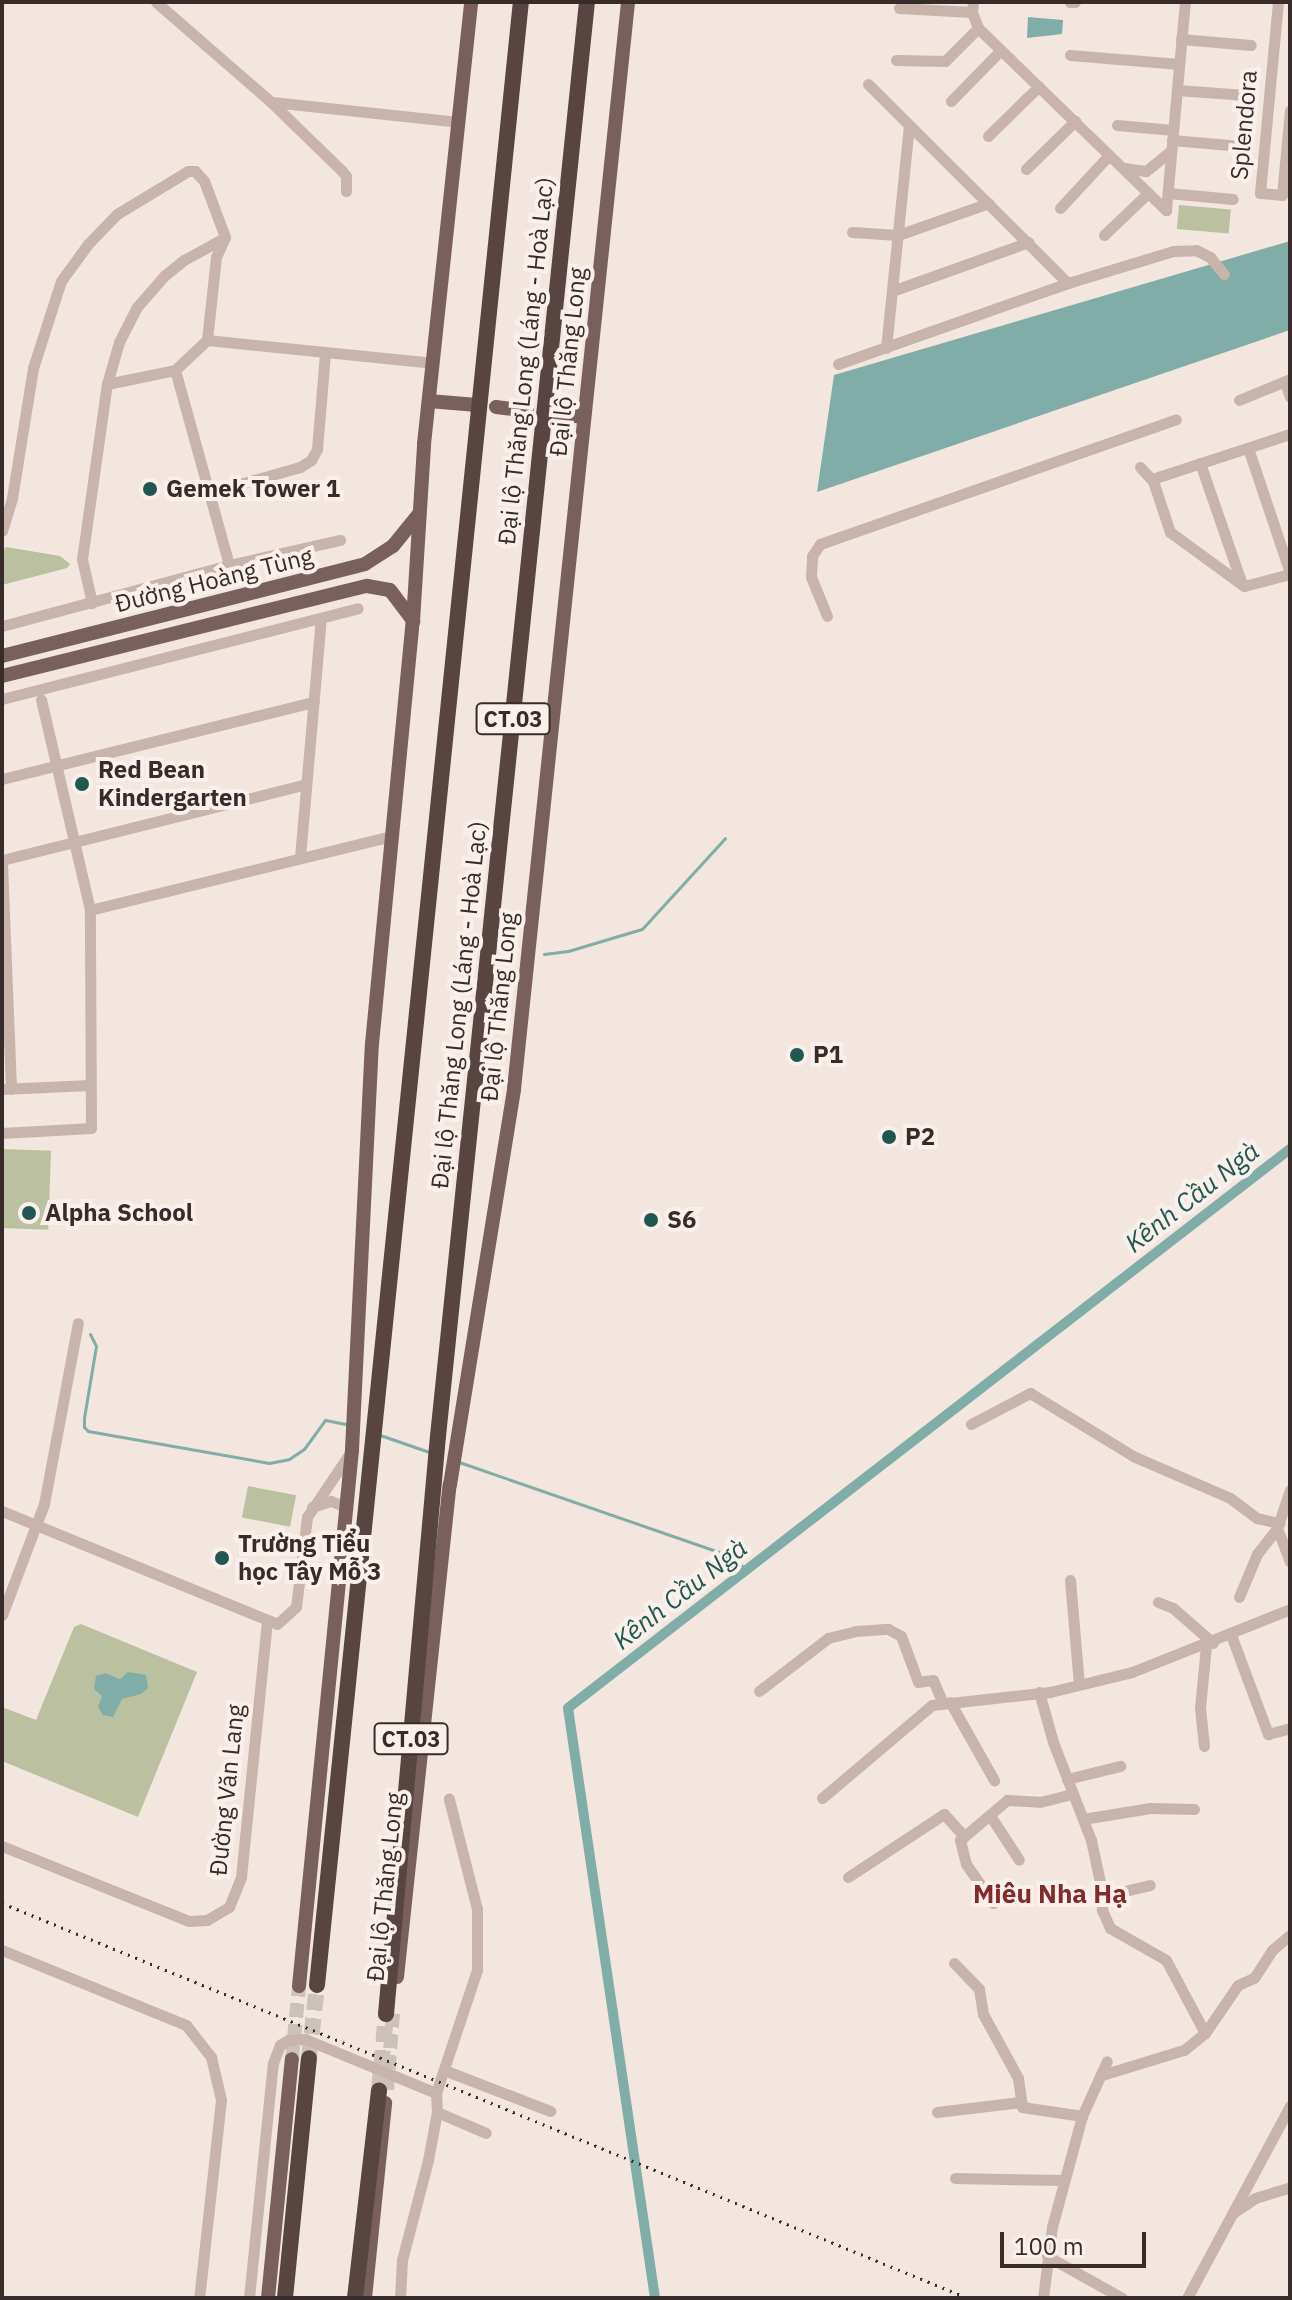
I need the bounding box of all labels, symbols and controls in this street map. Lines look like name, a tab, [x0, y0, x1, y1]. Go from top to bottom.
street label: Splendora	[1225, 69, 1263, 181]
street label: Đại lộ Thăng Long (Láng - Hoà Lạc)	[492, 176, 560, 546]
street label: Đại lộ Thăng Long	[544, 266, 592, 458]
place label: Gemek Tower 1	[166, 475, 340, 503]
marker: Gemek Tower 1	[141, 480, 159, 498]
street label: Đường Hoàng Tùng	[112, 541, 316, 619]
road number: CT.03	[475, 701, 551, 737]
place label: Red Bean Kindergarten	[98, 756, 247, 812]
marker: Red Bean Kindergarten	[73, 775, 91, 793]
street label: Đại lộ Thăng Long (Láng - Hoà Lạc)	[425, 820, 493, 1190]
street label: Đại lộ Thăng Long	[475, 911, 523, 1103]
place label: P1	[813, 1041, 843, 1069]
marker: P1	[788, 1046, 806, 1064]
place label: P2	[905, 1123, 935, 1151]
marker: P2	[880, 1128, 898, 1146]
water label: Kênh Cầu Ngà	[1119, 1135, 1265, 1259]
place label: Alpha School	[45, 1199, 193, 1227]
marker: Alpha School	[20, 1204, 38, 1222]
place label: S6	[667, 1206, 696, 1234]
marker: S6	[642, 1211, 660, 1229]
place label: Trường Tiểu học Tây Mỗ 3	[238, 1530, 381, 1586]
water label: Kênh Cầu Ngà	[607, 1532, 753, 1656]
marker: Trường Tiểu học Tây Mỗ 3	[213, 1549, 231, 1567]
street label: Đường Văn Lang	[204, 1703, 250, 1877]
road number: CT.03	[373, 1721, 449, 1757]
street label: Đại lộ Thăng Long	[361, 1791, 409, 1983]
district label: Miêu Nha Hạ	[973, 1878, 1127, 1910]
scale bar	[1004, 2216, 1150, 2266]
text: 100 m	[1014, 2230, 1084, 2262]

